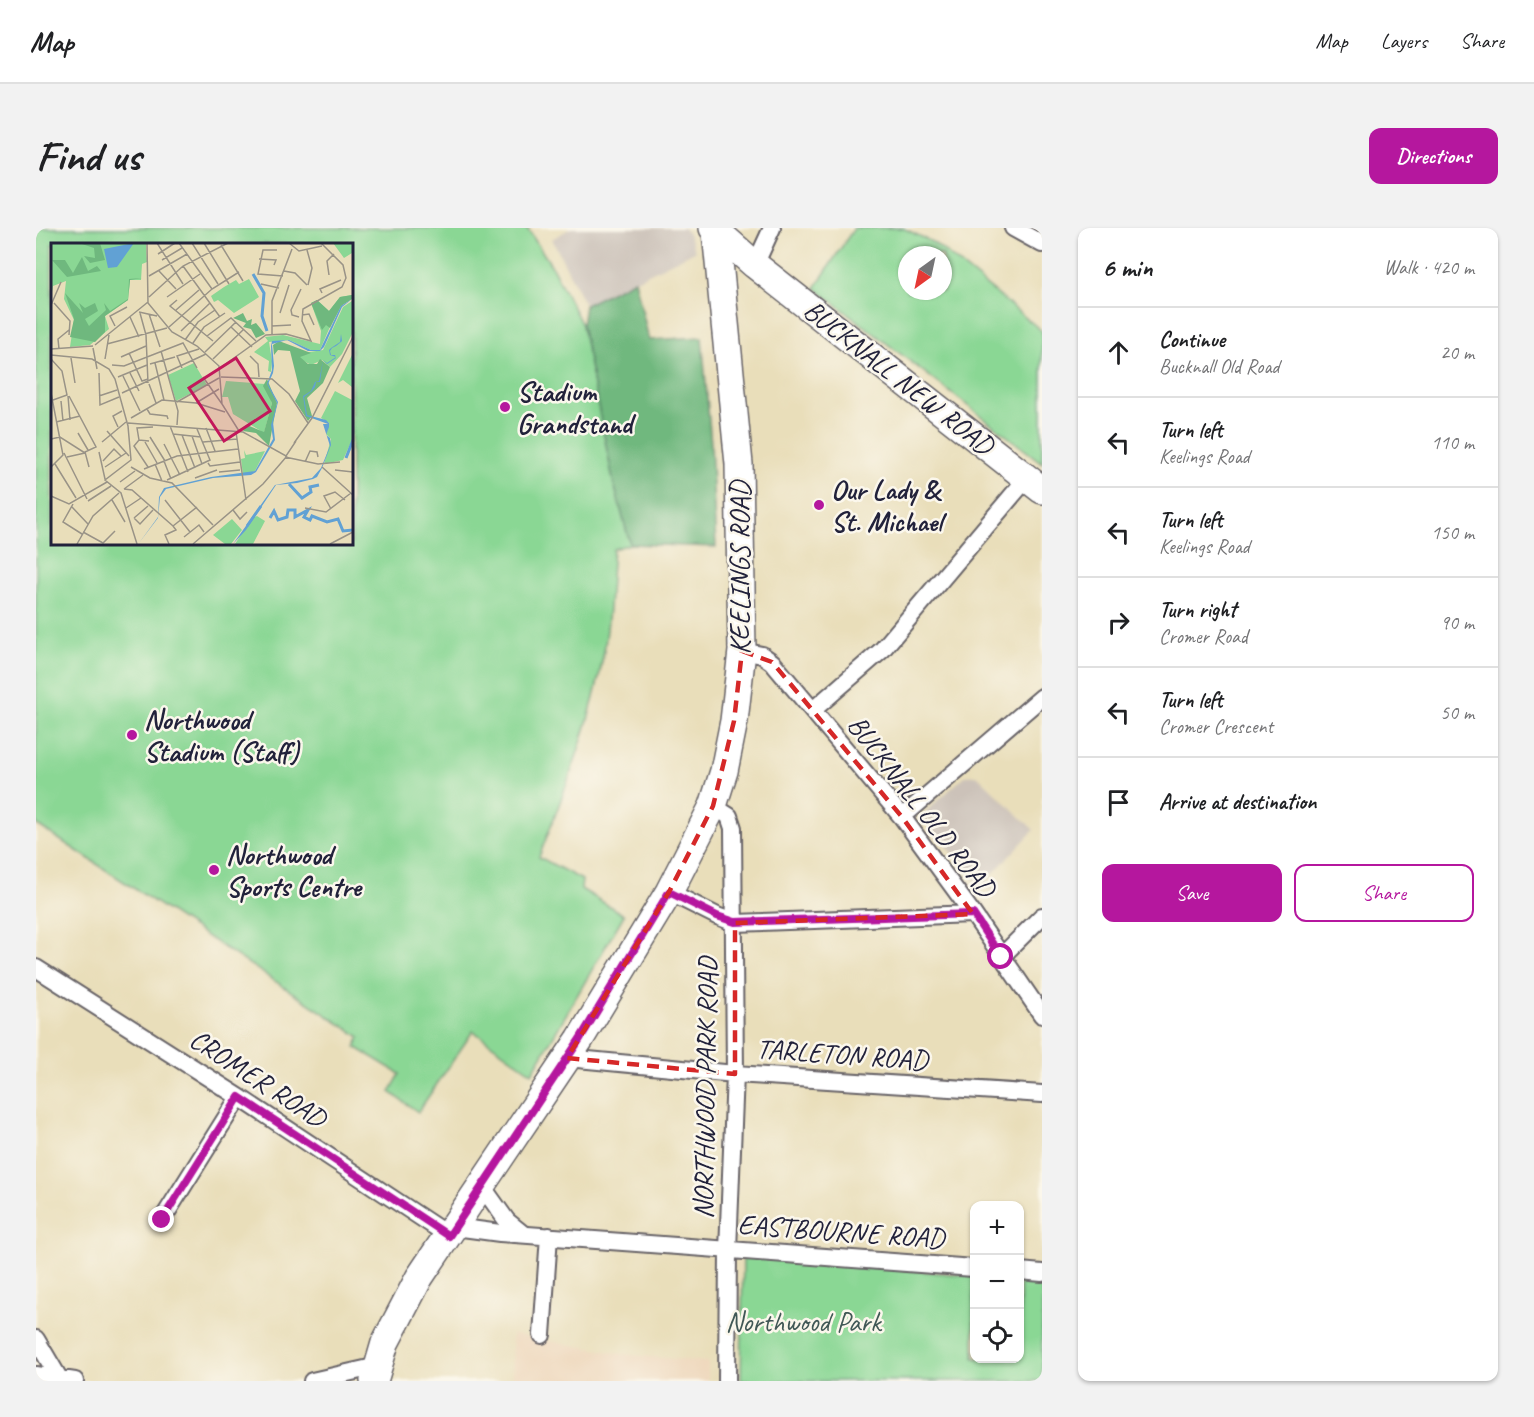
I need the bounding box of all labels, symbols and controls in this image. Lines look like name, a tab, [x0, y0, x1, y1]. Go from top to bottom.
text: Map	[30, 24, 73, 59]
text: Map	[1315, 28, 1348, 54]
text: Layers	[1381, 28, 1427, 54]
text: Share	[1460, 28, 1504, 54]
button: Directions	[1369, 128, 1498, 184]
text: Find us	[36, 130, 141, 183]
inset map	[51, 243, 352, 544]
north arrow	[898, 246, 952, 300]
text: 6 min	[1102, 251, 1152, 284]
text: Walk · 420 m	[1384, 255, 1474, 280]
street label: BUCKNALL NEW ROAD	[797, 292, 1003, 464]
text: Continue	[1159, 326, 1225, 354]
icon: ahead	[1102, 336, 1135, 369]
text: 20 m	[1440, 340, 1474, 365]
text: Bucknall Old Road	[1159, 354, 1279, 379]
place label: Stadium Grandstand	[517, 374, 637, 441]
marker: Stadium Grandstand	[498, 400, 512, 414]
text: Turn left	[1159, 416, 1223, 444]
icon: left	[1102, 426, 1135, 459]
text: 110 m	[1431, 430, 1474, 455]
text: Keelings Road	[1159, 444, 1250, 469]
place label: Our Lady & St. Michael	[831, 472, 947, 539]
street label: KEELINGS ROAD	[722, 479, 757, 655]
marker: Our Lady & St. Michael	[812, 498, 826, 512]
text: Turn left	[1159, 506, 1223, 534]
icon: left	[1102, 516, 1135, 549]
text: 150 m	[1431, 520, 1474, 545]
text: Keelings Road	[1159, 534, 1250, 559]
text: Turn right	[1159, 596, 1236, 624]
icon: right	[1102, 606, 1135, 639]
text: 90 m	[1440, 610, 1474, 635]
text: Cromer Road	[1159, 624, 1248, 649]
text: Turn left	[1159, 686, 1223, 714]
icon: left	[1102, 696, 1135, 729]
text: 50 m	[1440, 700, 1474, 725]
place label: Northwood Stadium (Staff)	[144, 702, 300, 769]
street label: BUCKNALL OLD ROAD	[840, 708, 1006, 906]
text: Cromer Crescent	[1159, 714, 1273, 739]
marker: Northwood Stadium (Staff)	[125, 728, 139, 742]
icon: arrive	[1102, 786, 1135, 819]
text: Arrive at destination	[1159, 788, 1316, 816]
place label: Northwood Sports Centre	[226, 837, 363, 904]
marker: Northwood Sports Centre	[207, 863, 221, 877]
button: Save	[1102, 864, 1282, 922]
button: Share	[1294, 864, 1474, 922]
route start	[987, 943, 1013, 969]
street label: NORTHWOOD PARK ROAD	[685, 955, 725, 1219]
street label: CROMER ROAD	[183, 1021, 335, 1137]
street label: TARLETON ROAD	[755, 1031, 931, 1078]
map controls	[970, 1201, 1024, 1363]
button: +	[970, 1201, 1024, 1255]
route end	[148, 1206, 174, 1232]
street label: EASTBOURNE ROAD	[737, 1206, 948, 1256]
button: −	[970, 1255, 1024, 1309]
park label: Northwood Park	[725, 1304, 883, 1339]
button: locate	[970, 1309, 1024, 1363]

